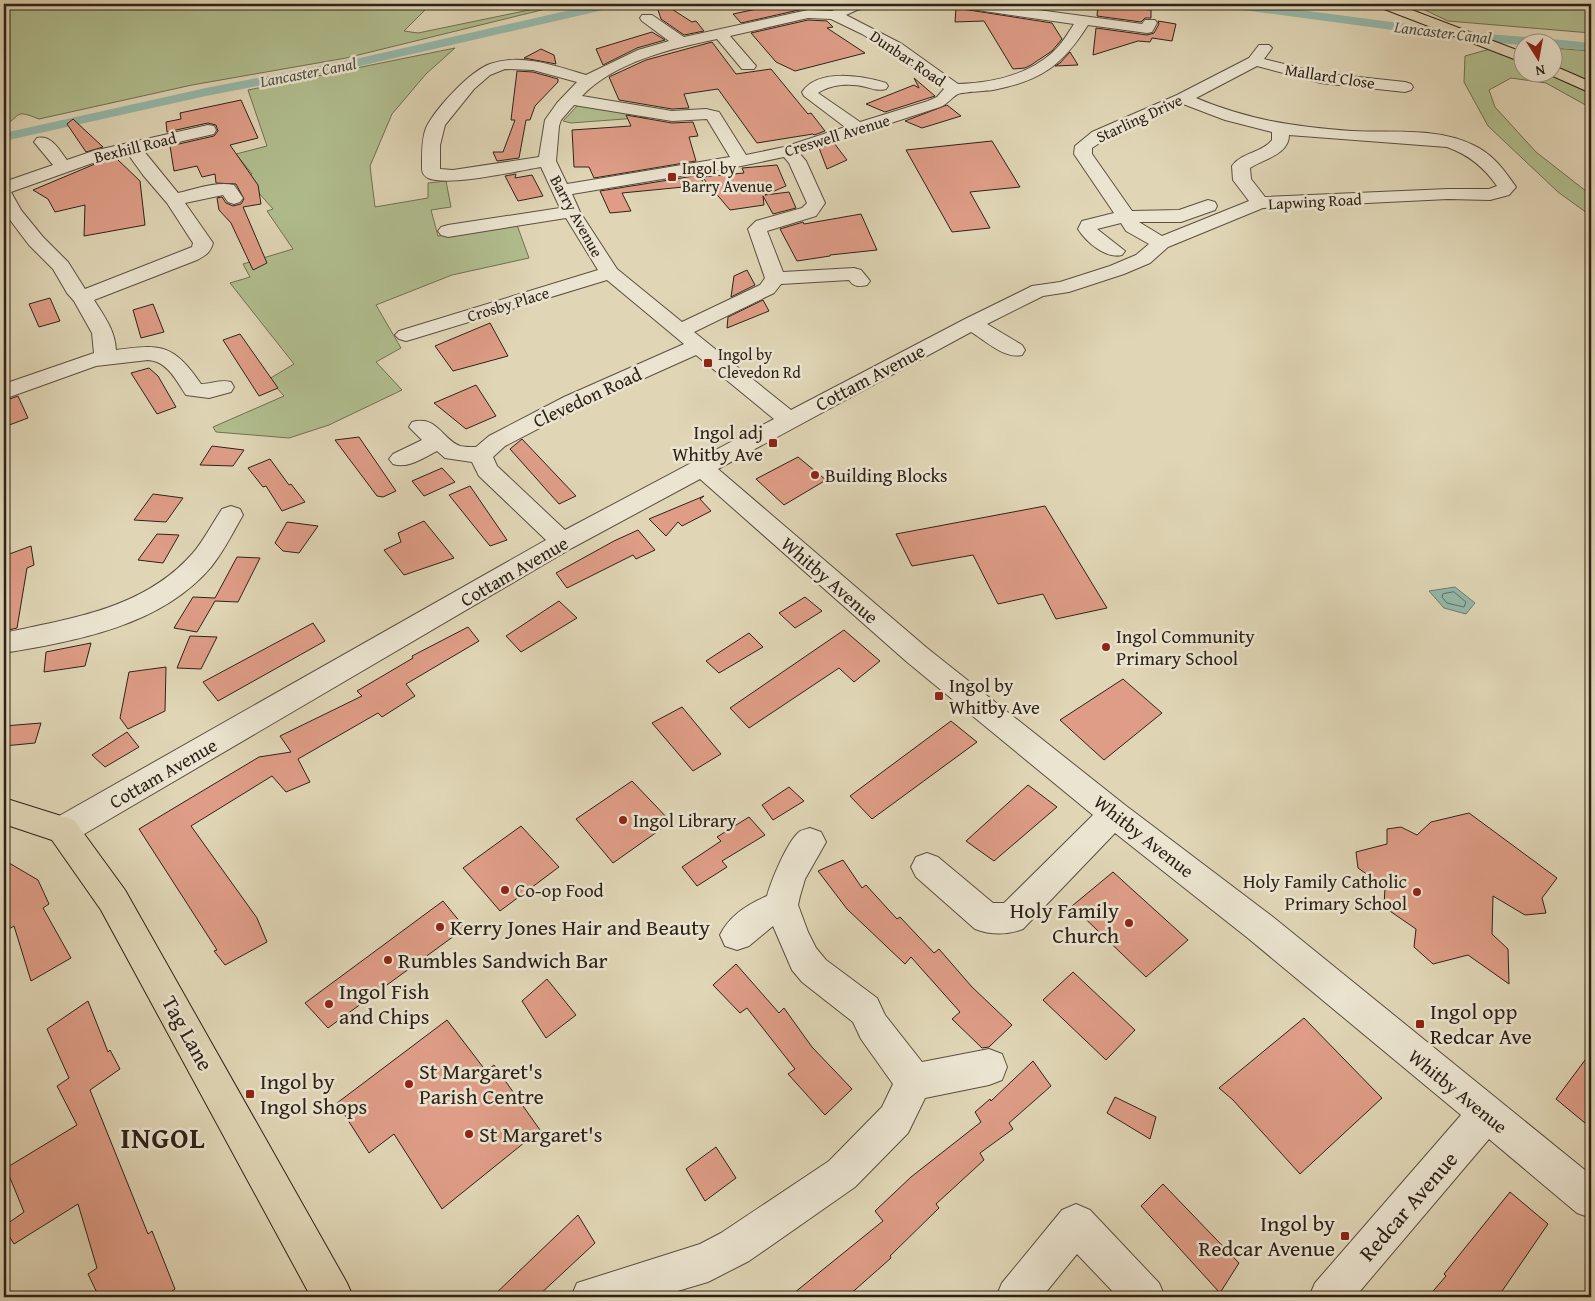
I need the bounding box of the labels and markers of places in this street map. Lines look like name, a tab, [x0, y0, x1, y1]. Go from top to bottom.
place label: Ingol by Barry Avenue	[682, 156, 772, 198]
marker: Ingol by Barry Avenue	[666, 171, 678, 183]
place label: Ingol by Clevedon Rd	[718, 342, 801, 384]
marker: Ingol by Clevedon Rd	[702, 357, 714, 369]
place label: Ingol adj Whitby Ave	[672, 418, 763, 468]
marker: Ingol adj Whitby Ave	[767, 437, 779, 449]
place label: Building Blocks	[825, 461, 948, 489]
marker: Building Blocks	[809, 469, 821, 481]
place label: Ingol Community Primary School	[1116, 622, 1255, 672]
marker: Ingol Community Primary School	[1100, 641, 1112, 653]
place label: Ingol by Whitby Ave	[949, 671, 1040, 721]
marker: Ingol by Whitby Ave	[933, 690, 945, 702]
place label: Ingol Library	[633, 806, 737, 834]
marker: Ingol Library	[617, 814, 629, 826]
place label: Holy Family Catholic Primary School	[1243, 867, 1407, 917]
place label: Co-op Food	[515, 876, 605, 904]
marker: Co-op Food	[499, 884, 511, 896]
marker: Holy Family Catholic Primary School	[1411, 886, 1423, 898]
place label: Holy Family Church	[1010, 894, 1120, 951]
place label: Kerry Jones Hair and Beauty	[450, 911, 710, 943]
marker: Holy Family Church	[1123, 917, 1135, 929]
marker: Kerry Jones Hair and Beauty	[434, 921, 446, 933]
place label: Rumbles Sandwich Bar	[398, 944, 608, 976]
marker: Rumbles Sandwich Bar	[382, 954, 394, 966]
place label: Ingol Fish and Chips	[339, 975, 430, 1032]
place label: Ingol opp Redcar Ave	[1430, 995, 1532, 1052]
marker: Ingol Fish and Chips	[323, 998, 335, 1010]
marker: Ingol opp Redcar Ave	[1414, 1018, 1426, 1030]
place label: St Margaret's Parish Centre	[419, 1055, 544, 1112]
place label: Ingol by Ingol Shops	[260, 1065, 367, 1122]
marker: St Margaret's Parish Centre	[403, 1078, 415, 1090]
marker: Ingol by Ingol Shops	[244, 1088, 256, 1100]
place label: St Margaret's	[479, 1118, 602, 1150]
marker: St Margaret's	[463, 1128, 475, 1140]
place label: Ingol by Redcar Avenue	[1199, 1207, 1335, 1264]
marker: Ingol by Redcar Avenue	[1339, 1230, 1351, 1242]

